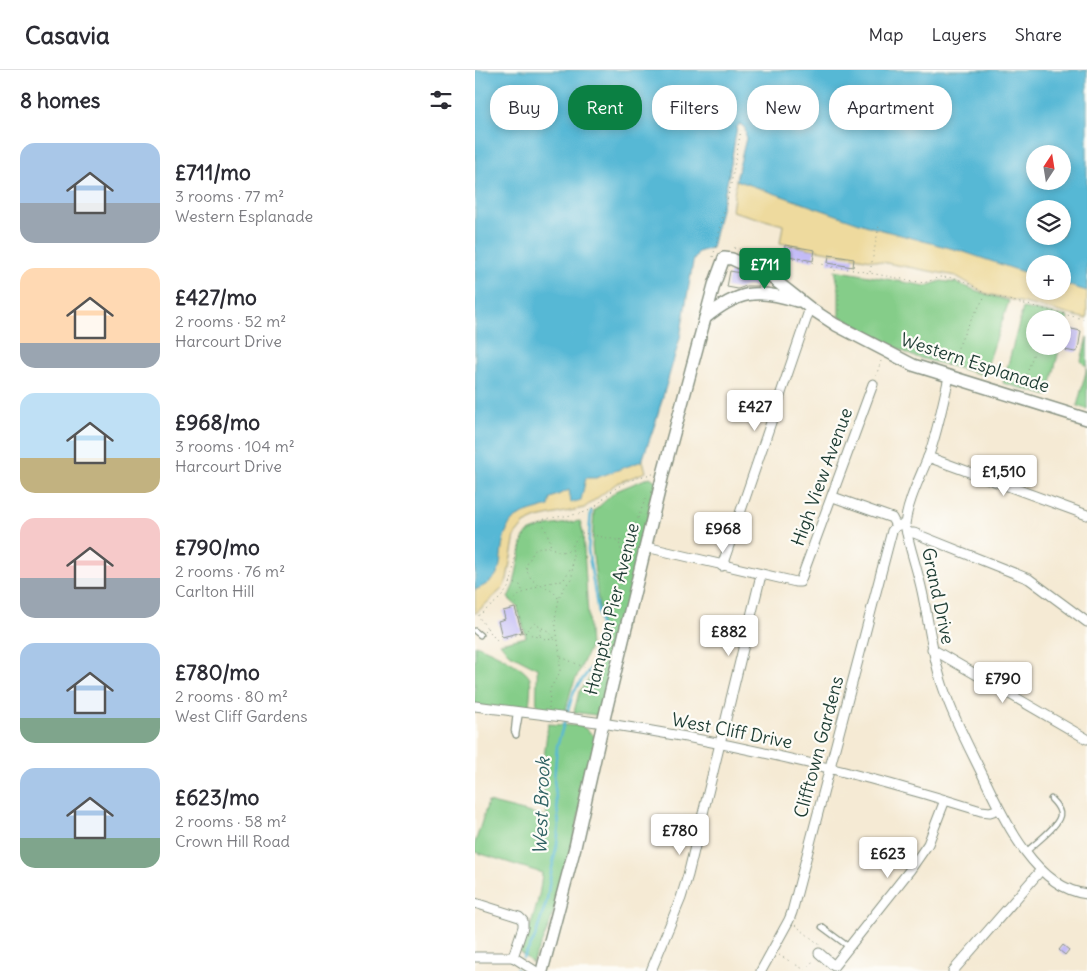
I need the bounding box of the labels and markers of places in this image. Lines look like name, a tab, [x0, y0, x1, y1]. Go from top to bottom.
pin: £711	[735, 248, 795, 290]
pin: £427	[725, 390, 785, 432]
pin: £1,510	[963, 454, 1045, 497]
pin: £968	[693, 512, 753, 554]
pin: £882	[699, 614, 759, 657]
pin: £790	[973, 662, 1033, 704]
pin: £780	[650, 814, 710, 856]
pin: £623	[858, 836, 918, 879]

